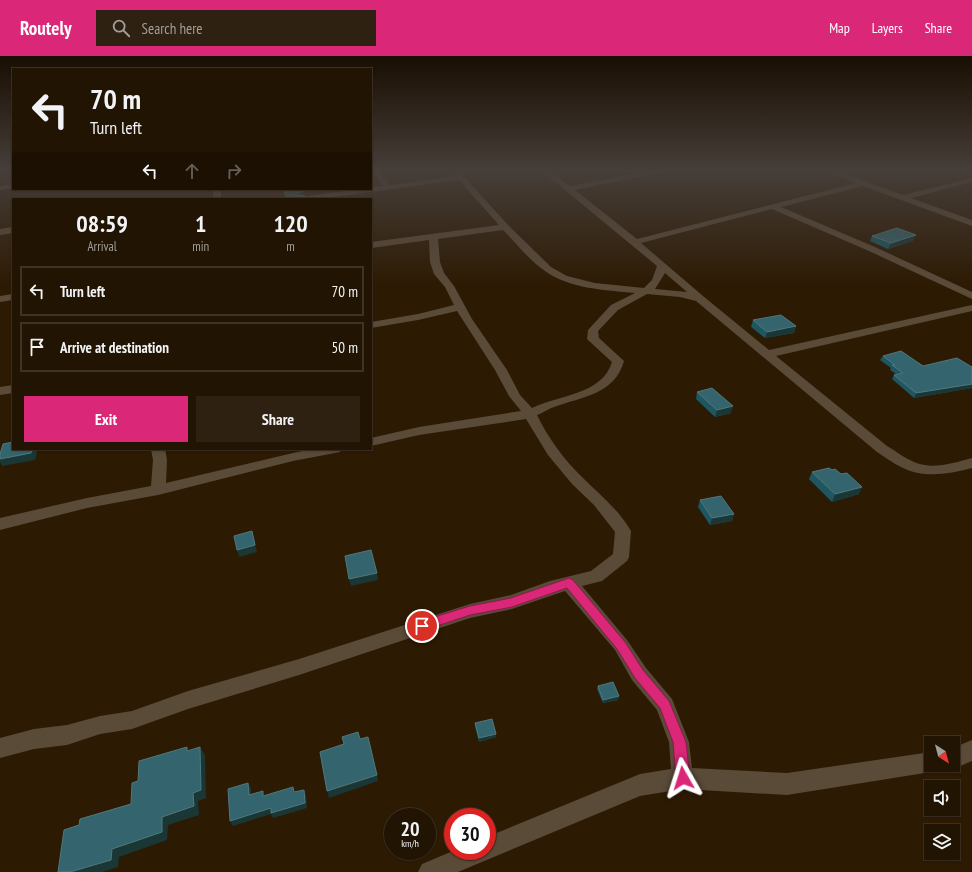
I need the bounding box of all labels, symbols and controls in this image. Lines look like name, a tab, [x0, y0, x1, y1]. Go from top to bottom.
search box	[96, 10, 376, 46]
text: Routely	[20, 16, 72, 40]
icon: search	[110, 17, 132, 39]
text: Search here	[142, 19, 203, 38]
text: Map	[829, 19, 850, 37]
text: Layers	[872, 19, 903, 37]
text: Share	[925, 19, 952, 37]
text: 70 m	[90, 80, 141, 117]
icon: left	[24, 84, 76, 136]
text: Turn left	[90, 116, 142, 139]
icon: left	[139, 160, 161, 182]
icon: ahead	[181, 160, 203, 182]
icon: right	[223, 160, 245, 182]
text: 08:59	[76, 208, 128, 239]
text: 1	[195, 208, 206, 239]
text: 120	[273, 208, 308, 239]
text: Arrival	[87, 238, 117, 255]
text: min	[192, 238, 209, 255]
text: m	[286, 238, 295, 255]
icon: left	[26, 280, 48, 302]
text: Turn left	[60, 282, 105, 301]
text: 70 m	[332, 282, 358, 301]
icon: arrive	[26, 336, 48, 358]
text: Arrive at destination	[60, 338, 169, 357]
text: 50 m	[332, 338, 358, 357]
button: Exit	[24, 396, 188, 442]
button: Share	[196, 396, 360, 442]
pin	[405, 609, 439, 643]
icon: arrive	[411, 615, 433, 637]
north arrow	[924, 736, 960, 772]
map controls	[924, 736, 960, 860]
position arrow	[662, 757, 704, 799]
button: sound	[924, 780, 960, 816]
speed limit sign: 30	[444, 808, 496, 860]
text: 20	[400, 816, 420, 842]
button: layers	[924, 824, 960, 860]
text: km/h	[401, 837, 419, 850]

